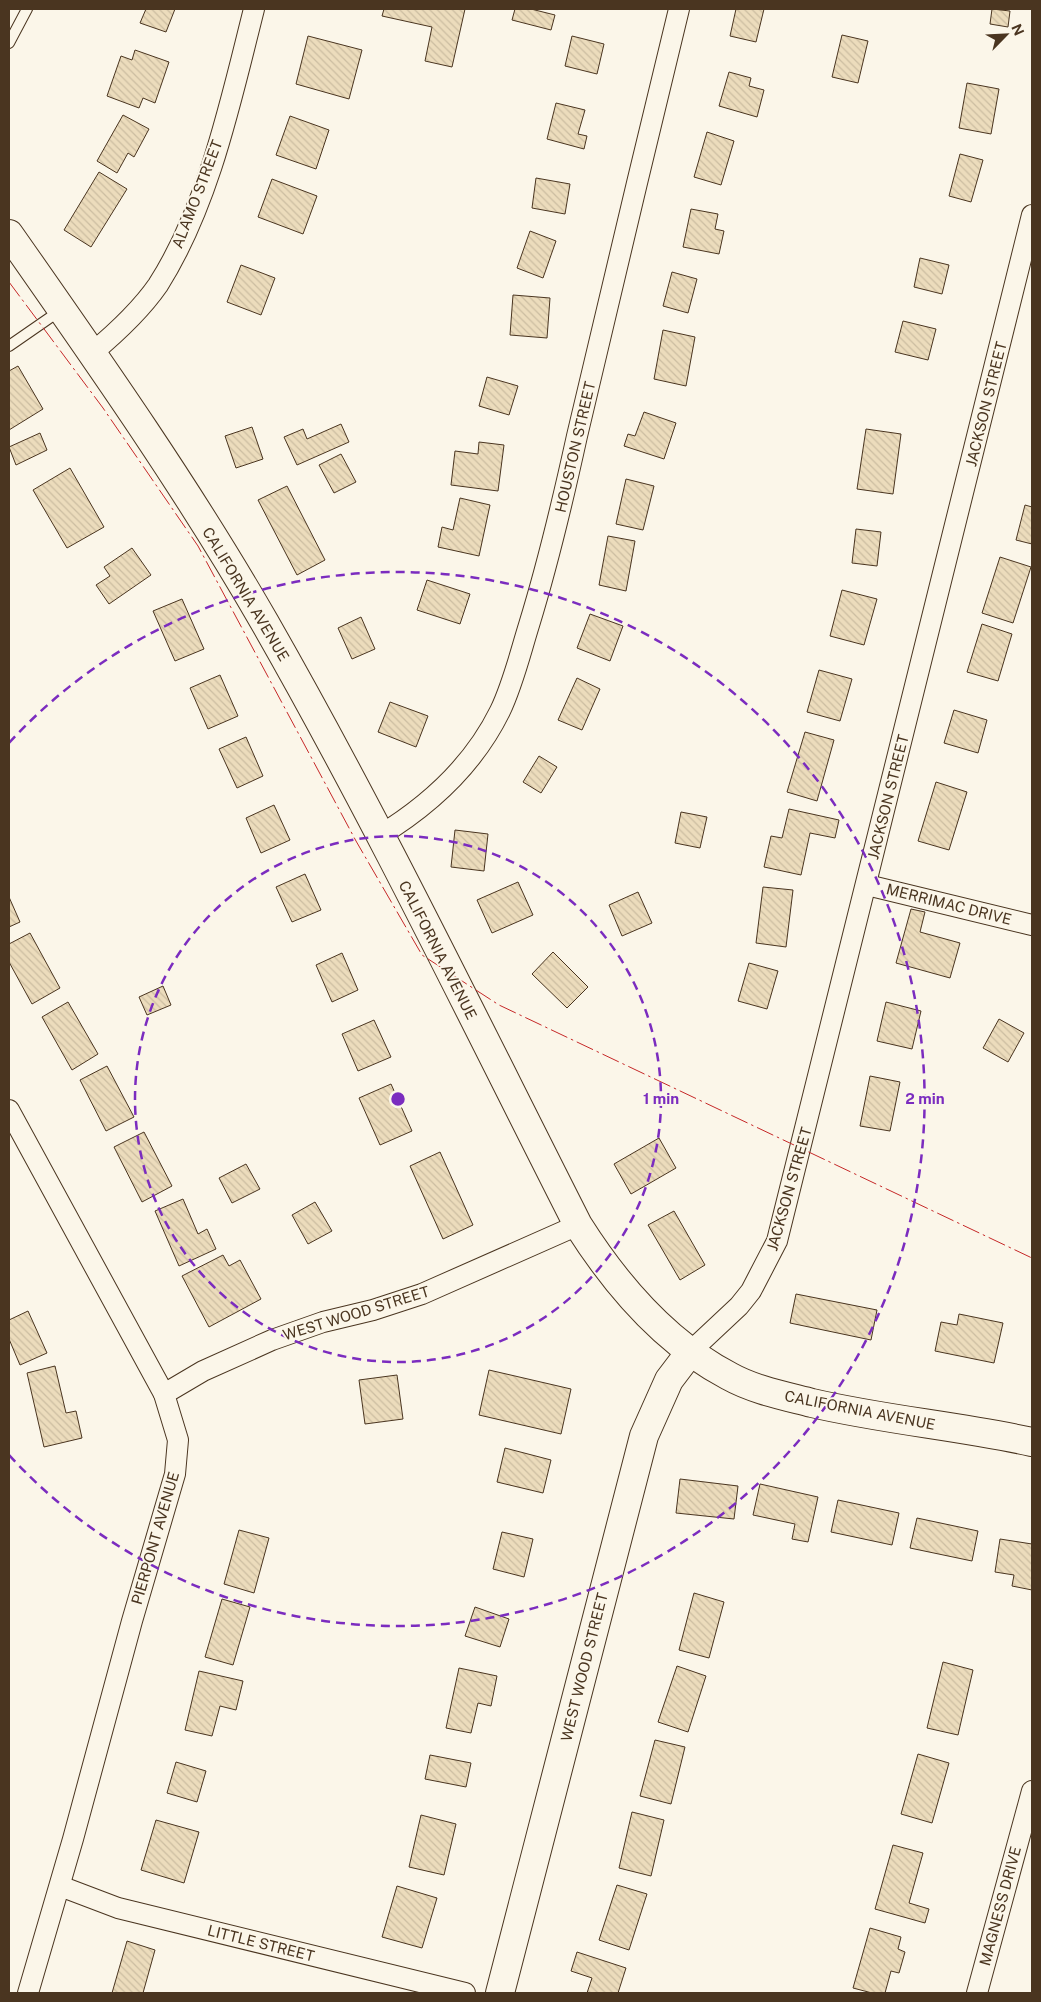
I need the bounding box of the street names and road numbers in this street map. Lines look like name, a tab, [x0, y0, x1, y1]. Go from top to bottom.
street label: ALAMO STREET	[168, 137, 226, 251]
street label: JACKSON STREET	[962, 340, 1010, 468]
street label: HOUSTON STREET	[552, 380, 598, 514]
street label: CALIFORNIA AVENUE	[199, 524, 293, 664]
street label: JACKSON STREET	[864, 733, 912, 861]
street label: CALIFORNIA AVENUE	[396, 878, 480, 1022]
street label: MERRIMAC DRIVE	[884, 880, 1014, 928]
street label: JACKSON STREET	[763, 1125, 815, 1253]
street label: WEST WOOD STREET	[281, 1283, 431, 1343]
street label: CALIFORNIA AVENUE	[783, 1387, 937, 1433]
street label: PIERPONT AVENUE	[128, 1470, 182, 1606]
street label: WEST WOOD STREET	[557, 1591, 611, 1743]
street label: MAGNESS DRIVE	[976, 1844, 1024, 1968]
street label: LITTLE STREET	[206, 1922, 316, 1965]

